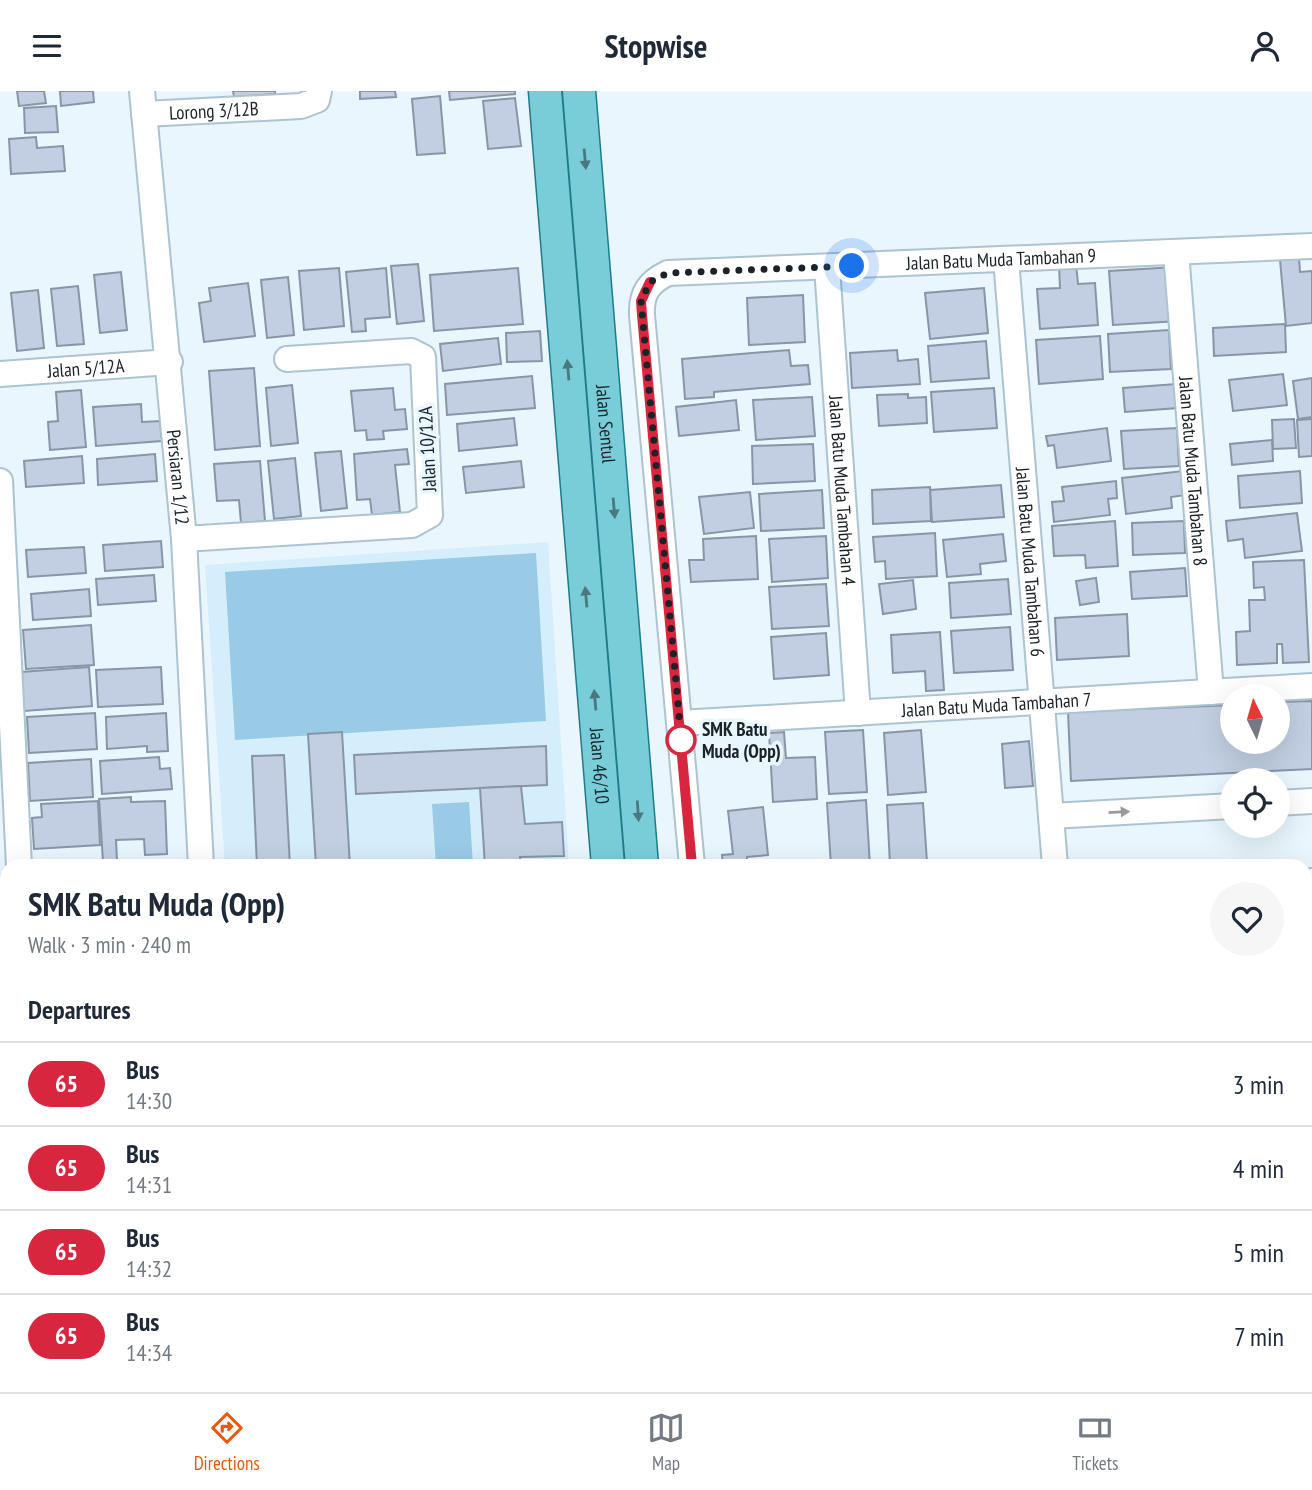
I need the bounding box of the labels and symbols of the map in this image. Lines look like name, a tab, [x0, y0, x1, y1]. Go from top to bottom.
street label: Lorong 3/12B	[169, 96, 259, 125]
one-way arrow	[580, 148, 591, 170]
street label: Jalan Batu Muda Tambahan 9	[905, 243, 1097, 275]
your location	[834, 248, 869, 283]
street label: Jalan 5/12A	[46, 353, 125, 383]
one-way arrow	[562, 359, 573, 381]
street label: Jalan Batu Muda Tambahan 8	[1174, 375, 1213, 567]
street label: Jalan Sentul	[591, 383, 621, 465]
street label: Jalan Batu Muda Tambahan 4	[824, 394, 861, 587]
street label: Jalan 10/12A	[413, 406, 441, 493]
street label: Persiaran 1/12	[162, 429, 195, 526]
street label: Jalan Batu Muda Tambahan 6	[1011, 465, 1050, 658]
one-way arrow	[609, 497, 620, 519]
one-way arrow	[580, 586, 591, 608]
north arrow	[1220, 684, 1290, 754]
street label: Jalan Batu Muda Tambahan 7	[900, 687, 1092, 722]
one-way arrow	[589, 688, 600, 710]
place label: SMK Batu Muda (Opp)	[702, 717, 781, 763]
marker: SMK Batu Muda (Opp)	[666, 725, 696, 755]
street label: Jalan 46/10	[585, 726, 615, 805]
one-way arrow	[633, 801, 644, 823]
one-way arrow	[1109, 806, 1131, 817]

